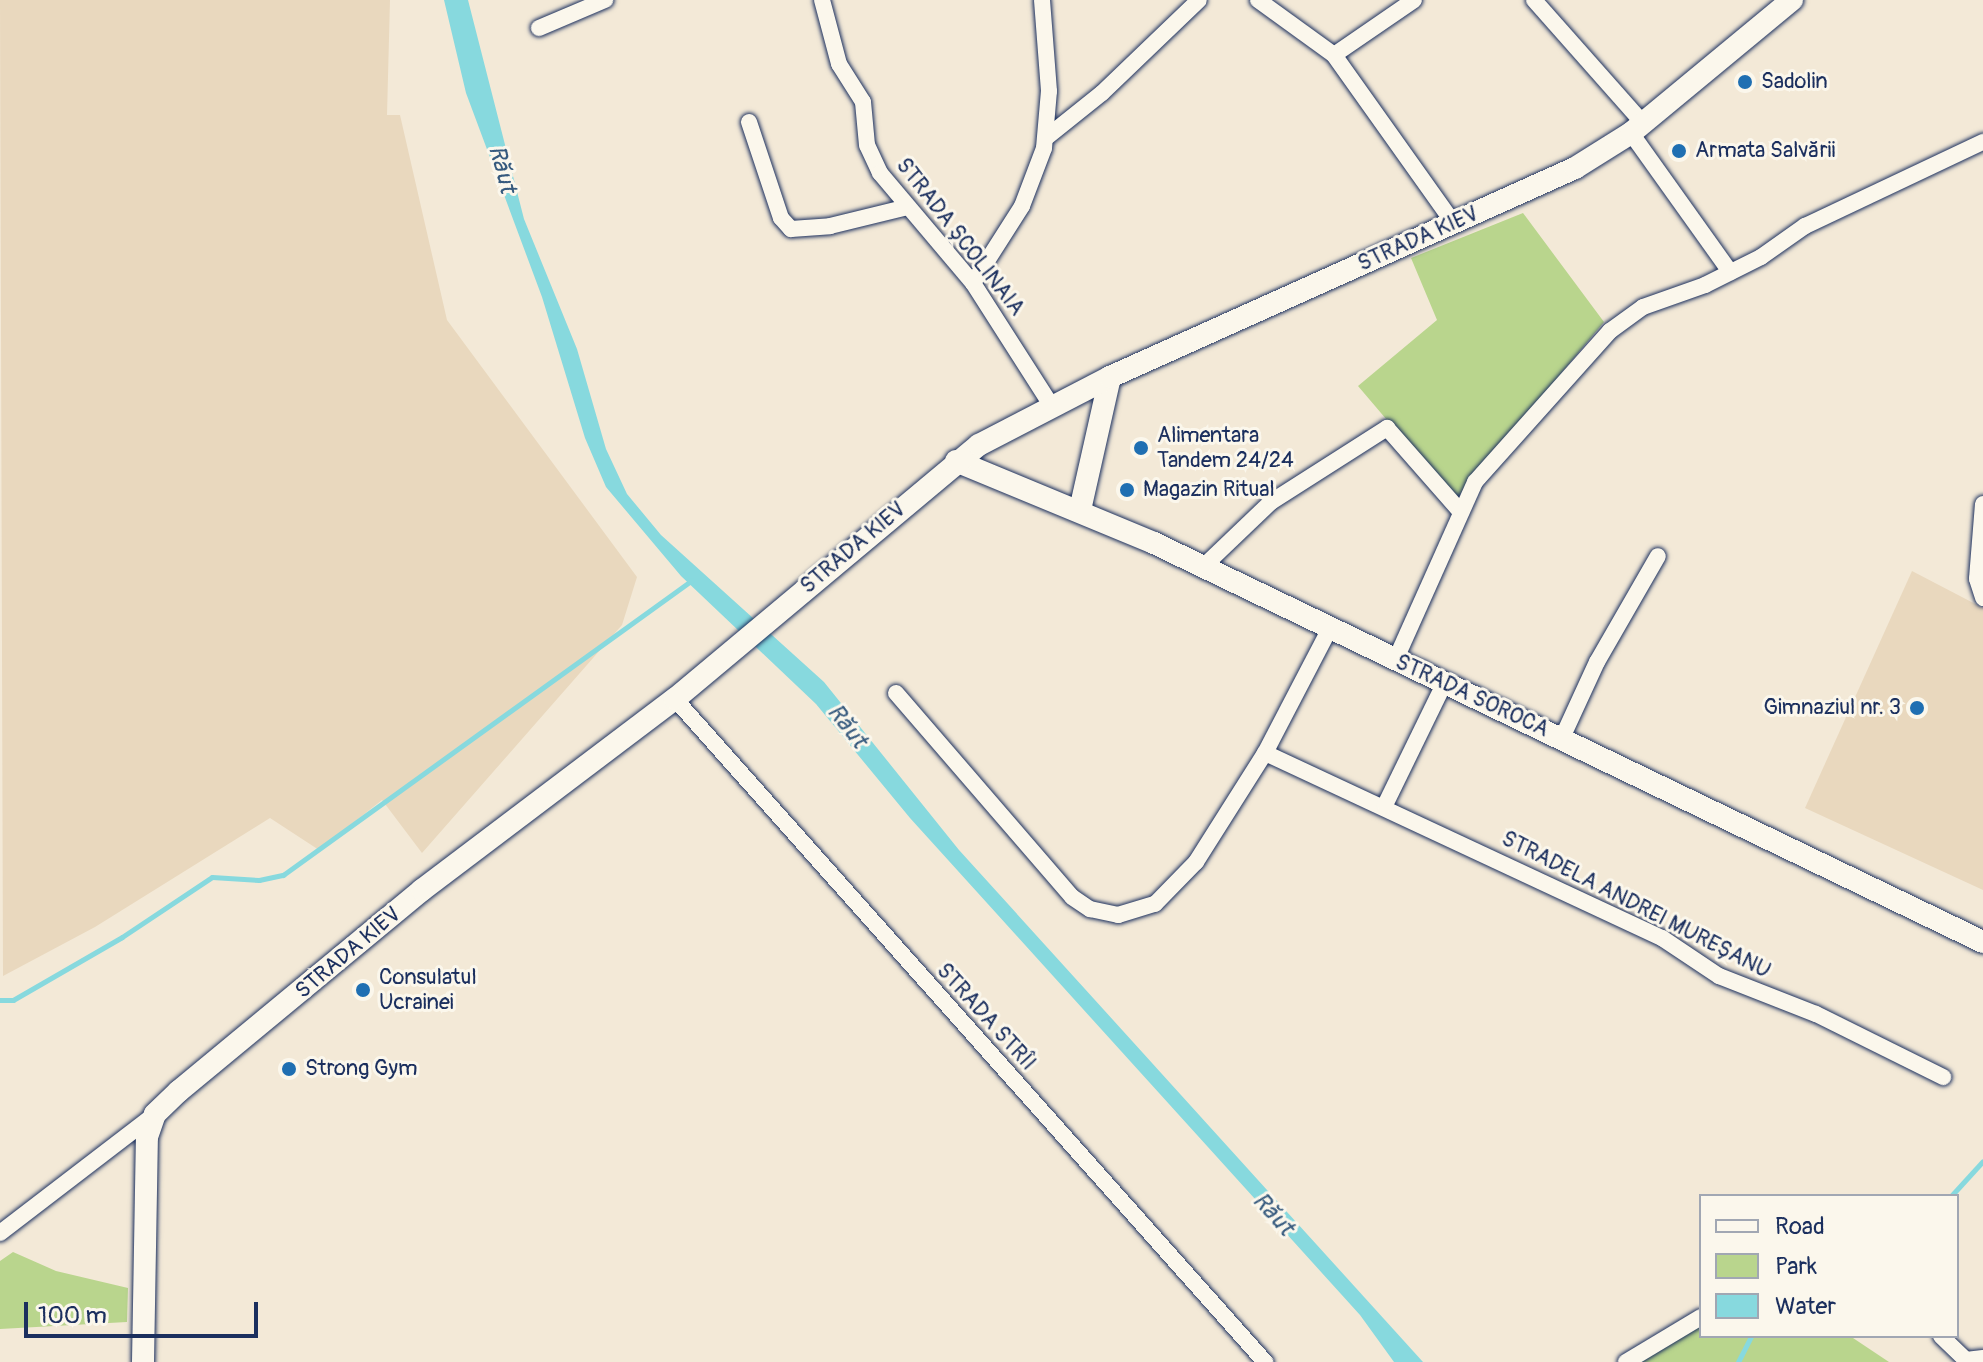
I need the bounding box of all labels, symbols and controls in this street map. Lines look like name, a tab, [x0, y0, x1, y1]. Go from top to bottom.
place label: Sadolin	[1761, 69, 1828, 95]
marker: Sadolin	[1736, 73, 1754, 91]
place label: Armata Salvării	[1695, 138, 1835, 164]
water label: Răut	[482, 142, 522, 196]
marker: Armata Salvării	[1670, 142, 1688, 160]
street label: STRADA ȘCOLINAIA	[890, 153, 1030, 321]
street label: STRADA KIEV	[1354, 201, 1482, 277]
place label: Alimentara Tandem 24/24	[1157, 422, 1294, 474]
marker: Alimentara Tandem 24/24	[1132, 439, 1150, 457]
place label: Magazin Ritual	[1143, 477, 1275, 503]
marker: Magazin Ritual	[1118, 481, 1136, 499]
street label: STRADA KIEV	[795, 496, 911, 600]
street label: STRADA SOROCA	[1391, 649, 1553, 743]
place label: Gimnaziul nr. 3	[1764, 695, 1901, 721]
water label: Răut	[821, 698, 873, 754]
marker: Gimnaziul nr. 3	[1908, 699, 1926, 717]
street label: STRADELA ANDREI MUREȘANU	[1497, 826, 1775, 984]
street label: STRADA KIEV	[290, 901, 406, 1005]
street label: STRADA STRÎI	[931, 958, 1041, 1076]
place label: Consulatul Ucrainei	[379, 964, 477, 1016]
marker: Consulatul Ucrainei	[354, 981, 372, 999]
place label: Strong Gym	[305, 1056, 418, 1082]
marker: Strong Gym	[280, 1060, 298, 1078]
water label: Răut	[1246, 1187, 1300, 1241]
legend	[1699, 1194, 1959, 1338]
text: Road	[1775, 1212, 1825, 1241]
text: Park	[1775, 1252, 1817, 1281]
scale bar	[28, 1286, 262, 1336]
text: Water	[1775, 1292, 1836, 1321]
text: 100 m	[38, 1301, 107, 1330]

